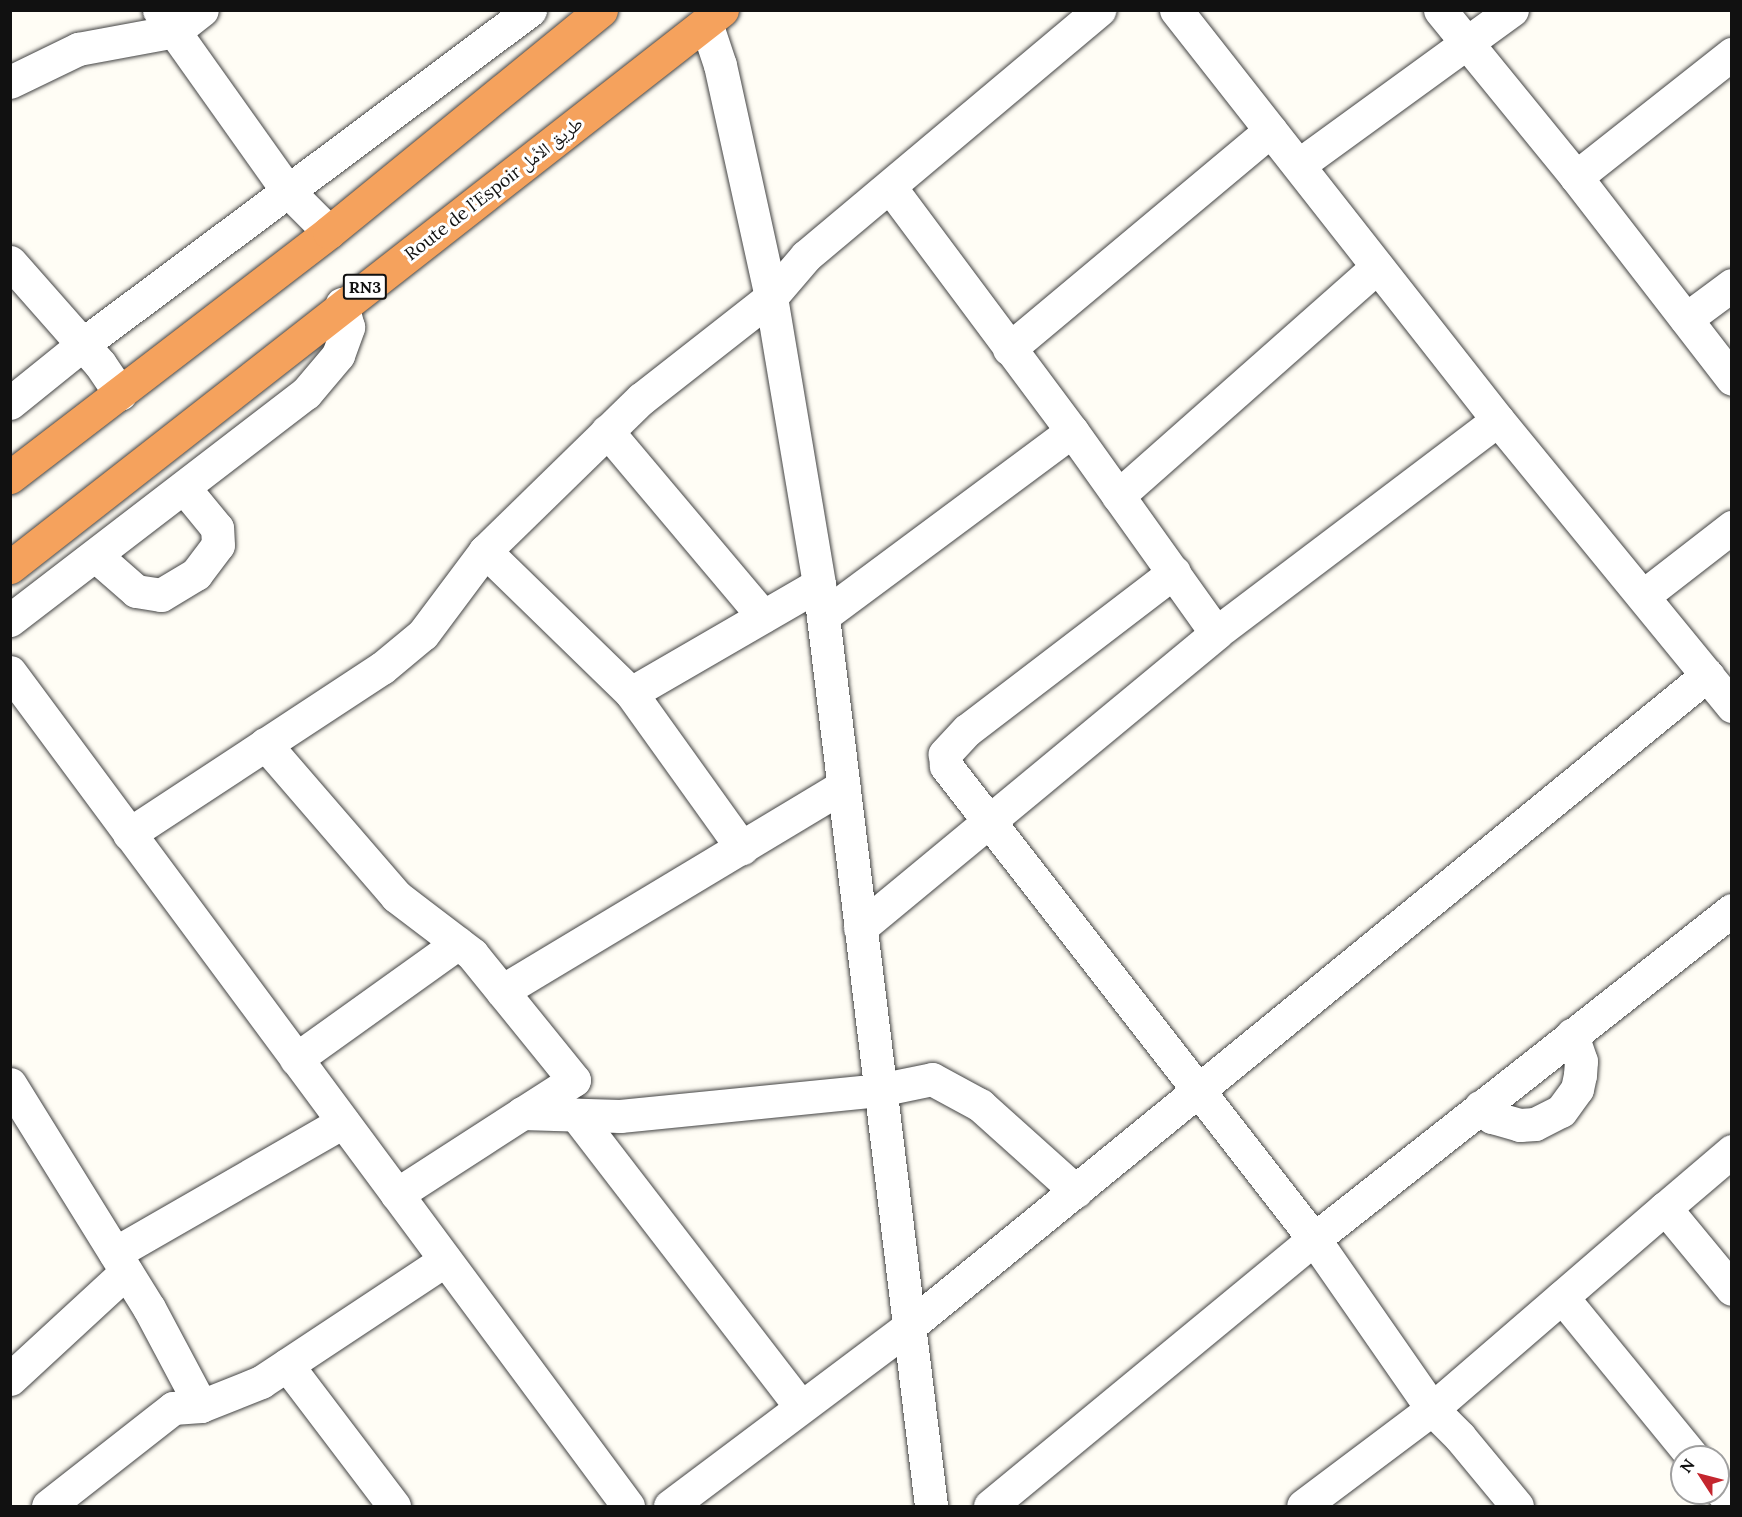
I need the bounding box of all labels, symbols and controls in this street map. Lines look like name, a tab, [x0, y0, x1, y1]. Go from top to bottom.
street label: Route de l’Espoir طريق الأمل	[401, 113, 587, 265]
road number: RN3	[342, 274, 388, 300]
north arrow	[1670, 1445, 1730, 1505]
text: N	[1675, 1455, 1699, 1476]

